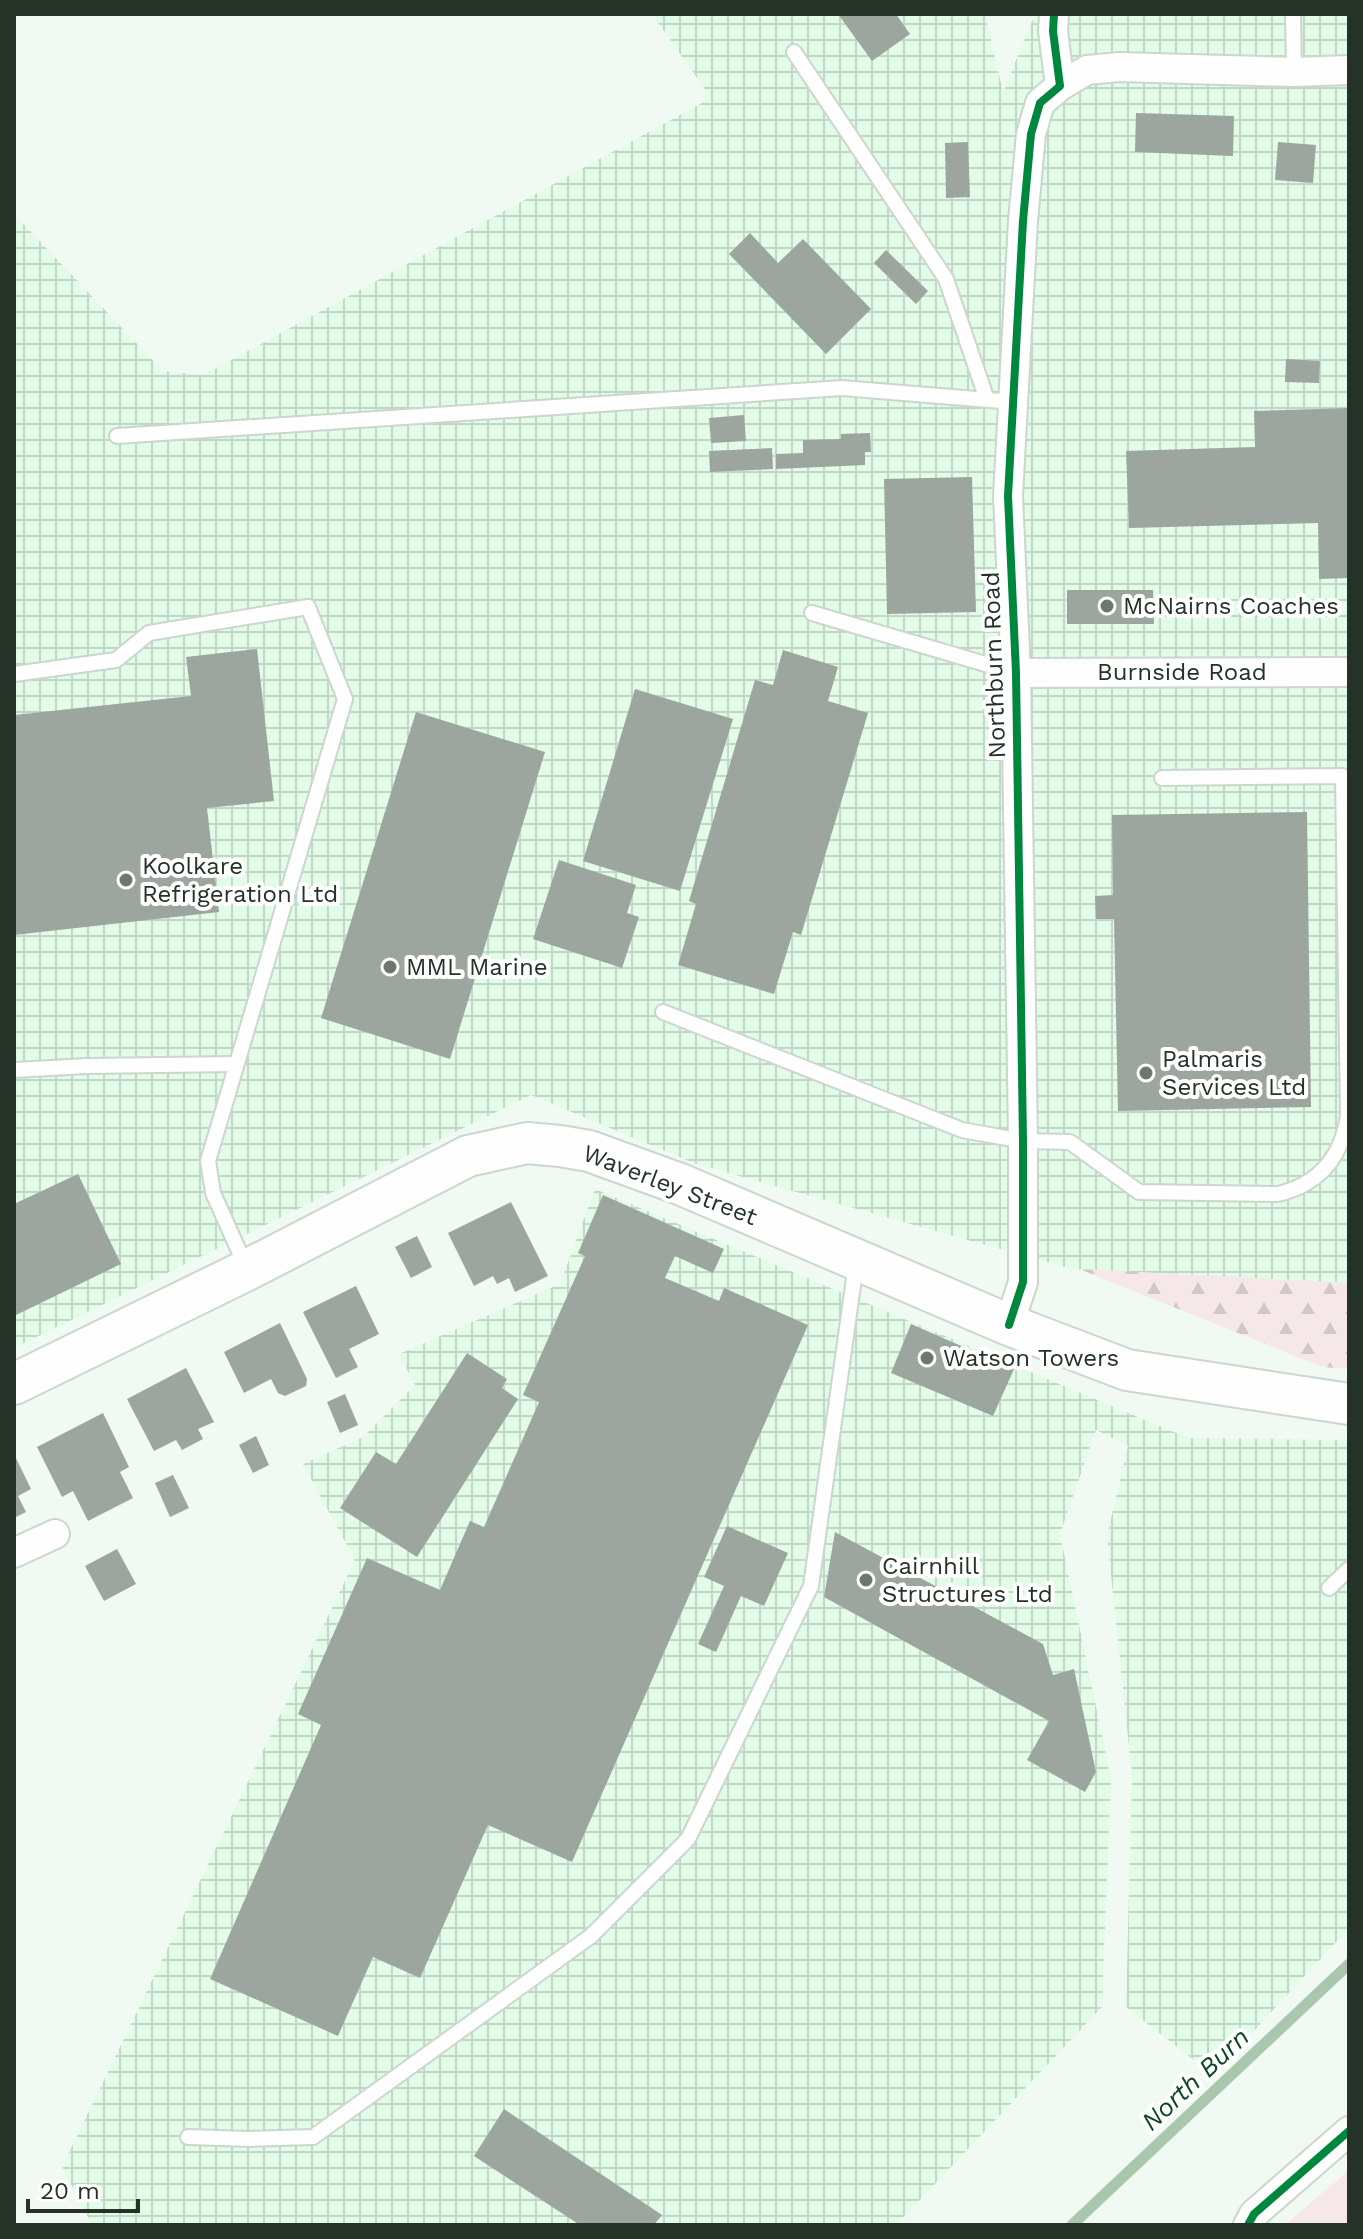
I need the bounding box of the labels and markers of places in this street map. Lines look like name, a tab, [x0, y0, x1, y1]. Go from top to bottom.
place label: McNairns Coaches	[1123, 592, 1339, 620]
marker: McNairns Coaches	[1098, 597, 1116, 615]
place label: Koolkare Refrigeration Ltd	[142, 852, 338, 908]
marker: Koolkare Refrigeration Ltd	[117, 871, 135, 889]
place label: MML Marine	[406, 953, 548, 981]
marker: MML Marine	[381, 958, 399, 976]
place label: Palmaris Services Ltd	[1162, 1045, 1306, 1101]
marker: Palmaris Services Ltd	[1137, 1064, 1155, 1082]
place label: Watson Towers	[943, 1344, 1119, 1372]
marker: Watson Towers	[918, 1349, 936, 1367]
place label: Cairnhill Structures Ltd	[882, 1552, 1053, 1608]
marker: Cairnhill Structures Ltd	[857, 1571, 875, 1589]

